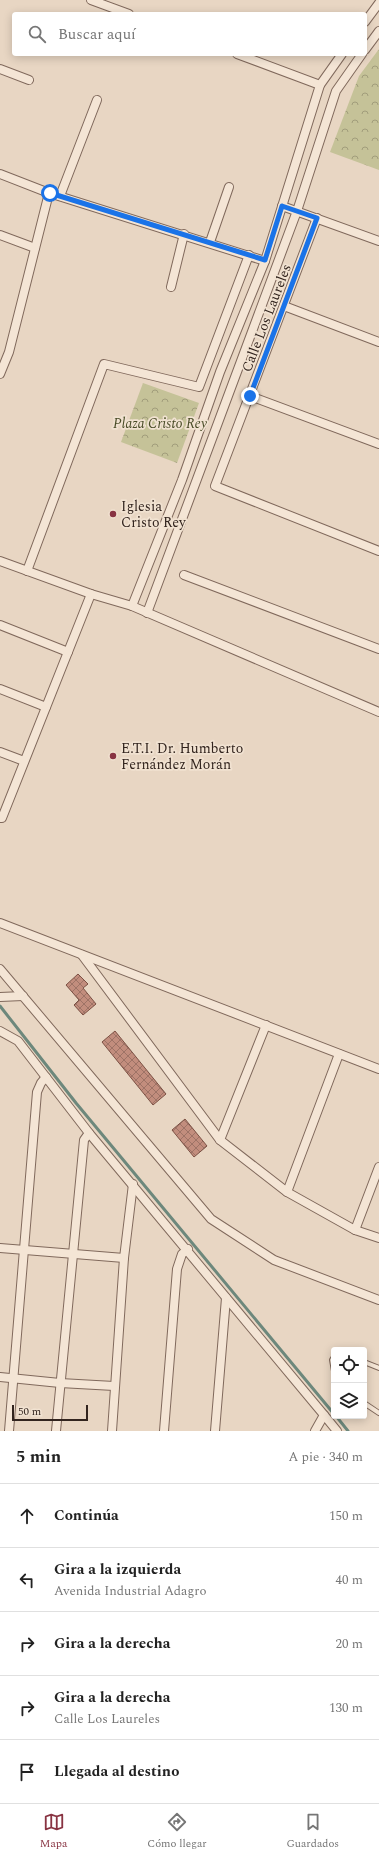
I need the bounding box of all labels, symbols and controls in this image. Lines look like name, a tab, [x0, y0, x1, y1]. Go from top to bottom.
search box	[12, 12, 367, 56]
icon: search	[26, 23, 48, 45]
text: Buscar aquí	[58, 23, 136, 46]
route start	[41, 184, 59, 202]
street label: Calle Los Laureles	[236, 261, 297, 375]
route end	[241, 387, 259, 405]
park label: Plaza Cristo Rey	[113, 413, 208, 434]
place label: Iglesia Cristo Rey	[121, 496, 187, 533]
marker: Iglesia Cristo Rey	[108, 509, 118, 519]
place label: E.T.I. Dr. Humberto Fernández Morán	[121, 738, 243, 775]
marker: E.T.I. Dr. Humberto Fernández Morán	[108, 751, 118, 761]
map controls	[331, 1347, 367, 1419]
button: locate	[331, 1347, 367, 1383]
button: layers	[331, 1383, 367, 1419]
scale bar	[12, 1403, 88, 1422]
text: 50 m	[18, 1403, 41, 1420]
text: 5 min	[16, 1444, 61, 1470]
text: A pie · 340 m	[289, 1447, 363, 1467]
text: Continúa	[54, 1504, 119, 1527]
icon: ahead	[16, 1505, 38, 1527]
text: 150 m	[329, 1506, 363, 1526]
text: Gira a la izquierda	[54, 1558, 181, 1581]
icon: left	[16, 1569, 38, 1591]
text: 40 m	[336, 1570, 363, 1590]
text: Avenida Industrial Adagro	[54, 1581, 206, 1601]
text: Gira a la derecha	[54, 1632, 170, 1655]
icon: right	[16, 1633, 38, 1655]
text: 20 m	[336, 1634, 363, 1654]
text: Gira a la derecha	[54, 1686, 170, 1709]
icon: right	[16, 1697, 38, 1719]
text: 130 m	[329, 1698, 363, 1718]
text: Calle Los Laureles	[54, 1709, 160, 1729]
text: Llegada al destino	[54, 1760, 179, 1783]
icon: arrive	[16, 1761, 38, 1783]
tab: Mapa	[40, 1811, 67, 1852]
tab: Cómo llegar	[147, 1811, 207, 1852]
tab: Guardados	[286, 1811, 339, 1852]

